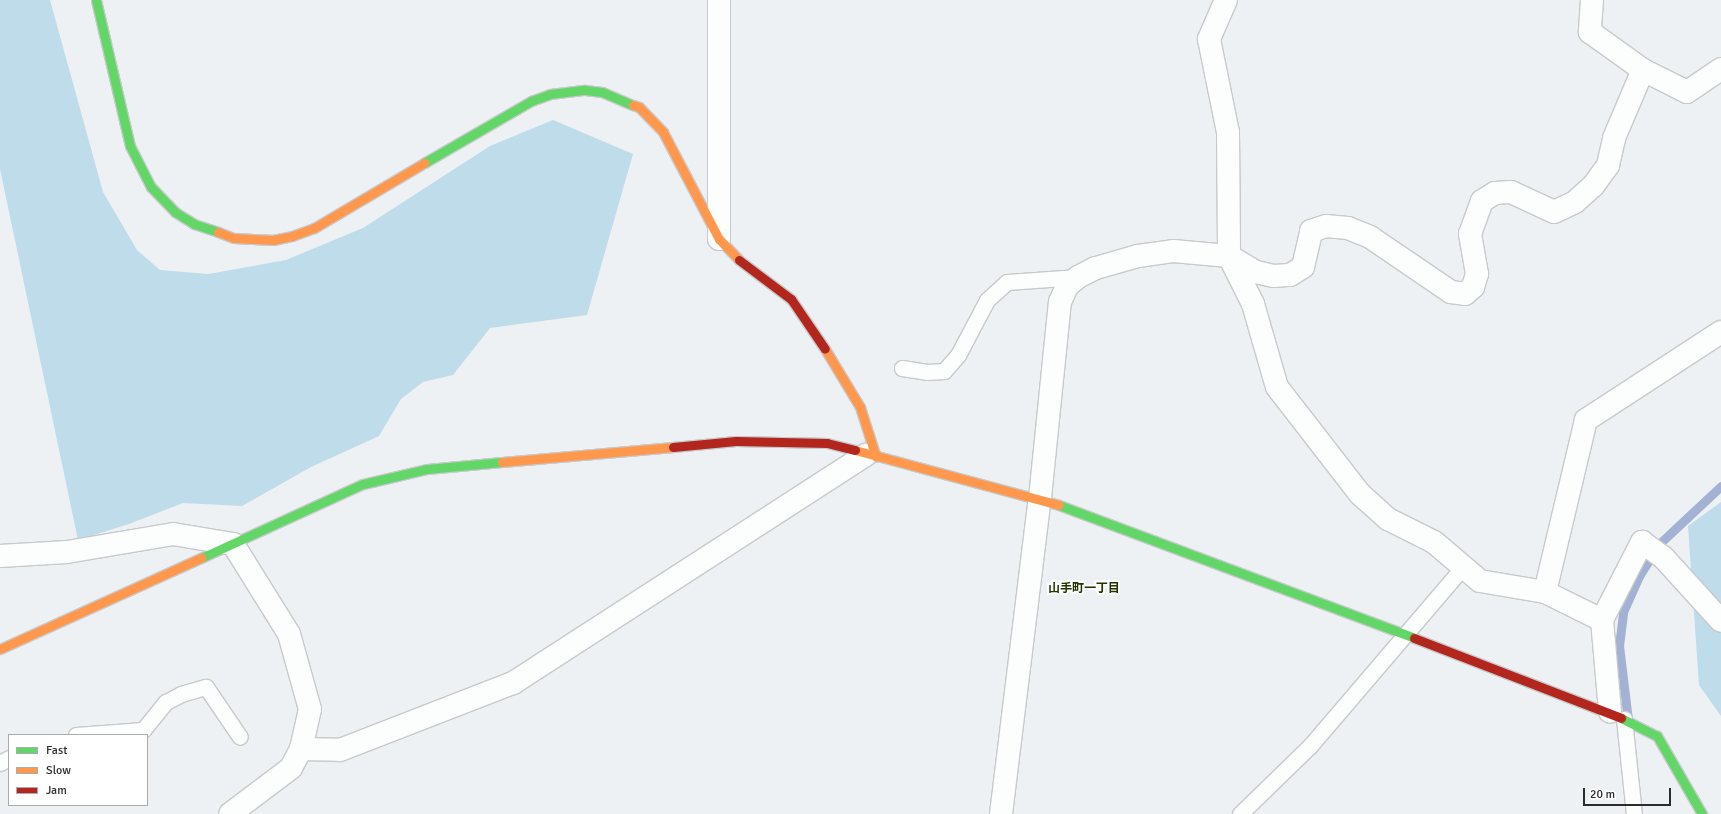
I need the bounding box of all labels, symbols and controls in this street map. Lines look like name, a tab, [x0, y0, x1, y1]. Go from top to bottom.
district label: 山手町一丁目	[1048, 582, 1120, 596]
legend	[8, 734, 148, 806]
text: Fast	[46, 743, 67, 758]
text: Slow	[46, 763, 71, 778]
scale bar	[1585, 780, 1673, 806]
text: Jam	[46, 783, 67, 798]
text: 20 m	[1590, 787, 1615, 802]

